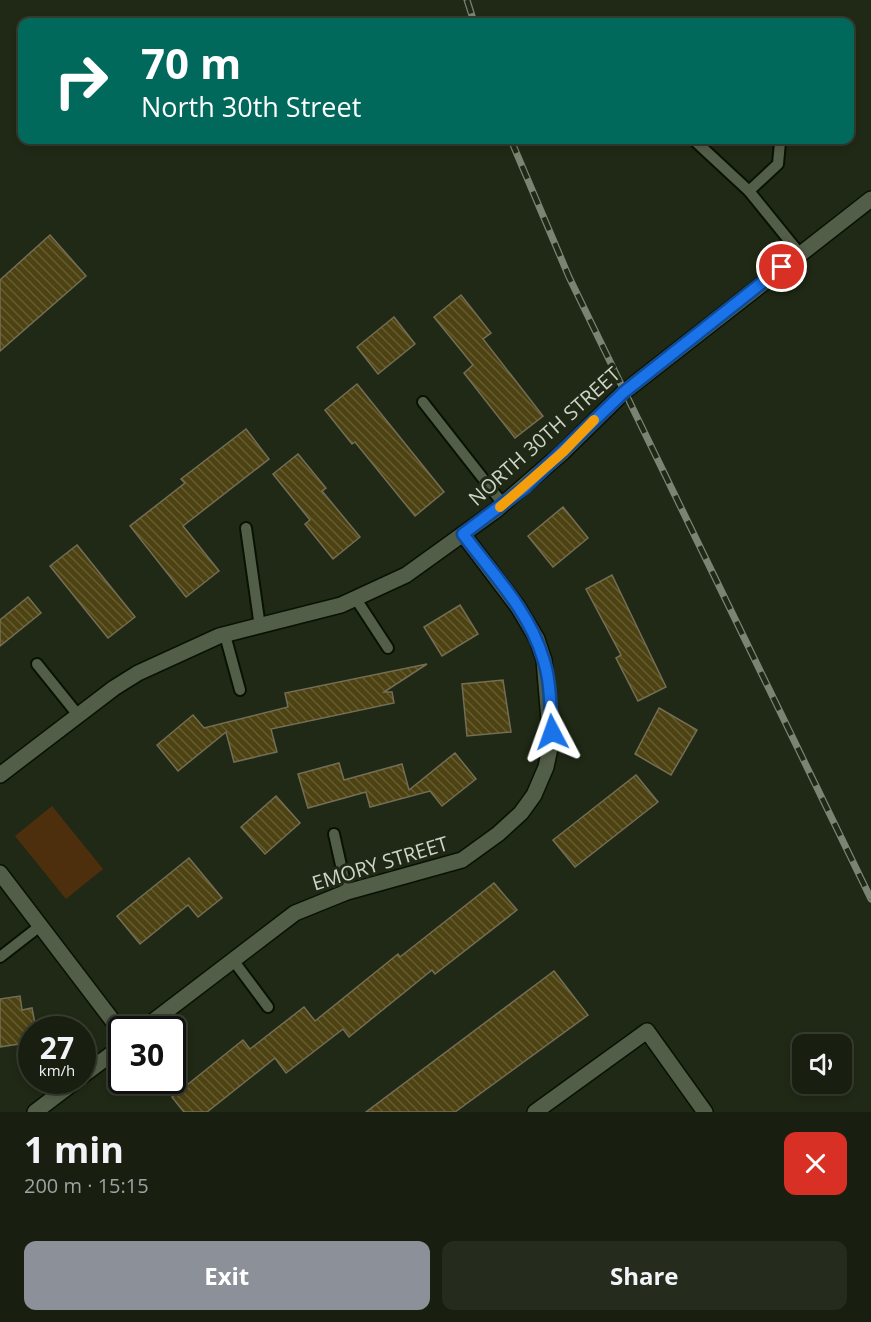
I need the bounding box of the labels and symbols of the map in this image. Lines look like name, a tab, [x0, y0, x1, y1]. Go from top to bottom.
pin	[756, 241, 807, 292]
street label: NORTH 30TH STREET	[462, 361, 626, 511]
position arrow	[520, 700, 584, 764]
street label: EMORY STREET	[309, 829, 451, 897]
speed limit sign: 30	[108, 1016, 186, 1094]

